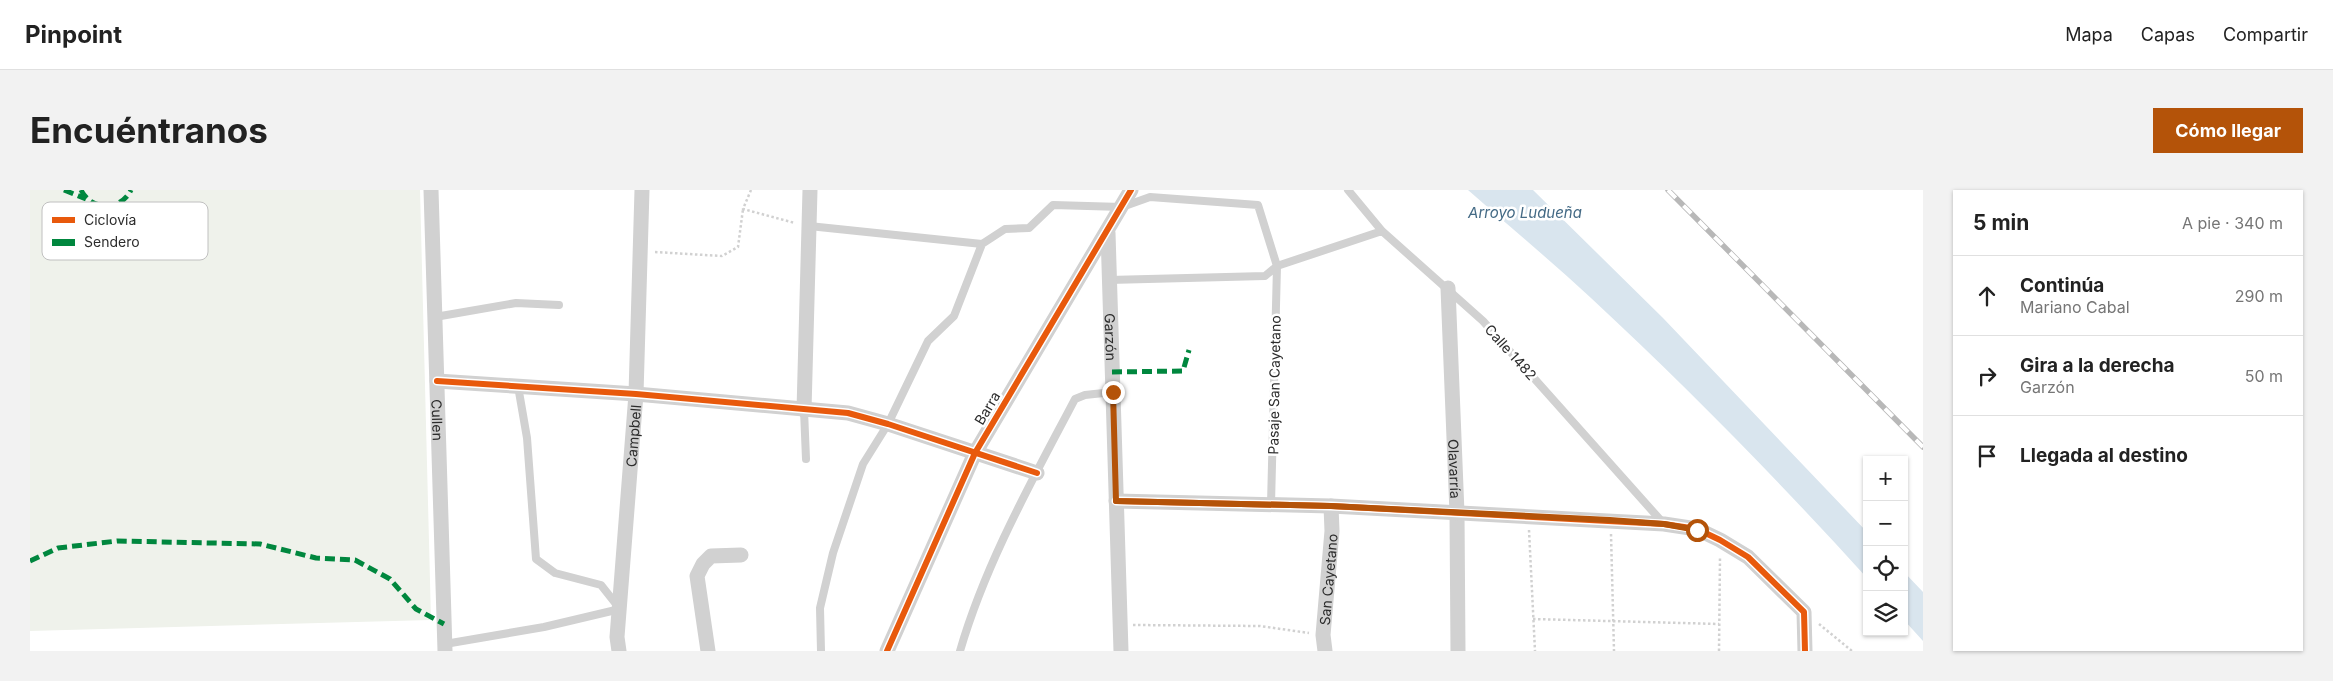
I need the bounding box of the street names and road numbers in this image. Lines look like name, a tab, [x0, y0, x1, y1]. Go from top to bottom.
street label: Garzón	[1102, 313, 1120, 361]
street label: Pasaje San Cayetano	[1264, 315, 1284, 455]
street label: Calle 1482	[1482, 321, 1540, 383]
street label: Barra	[971, 388, 1003, 428]
street label: Cullen	[429, 399, 447, 441]
street label: Campbell	[622, 404, 644, 468]
street label: Olavarría	[1446, 439, 1465, 499]
street label: San Cayetano	[1315, 533, 1340, 626]

